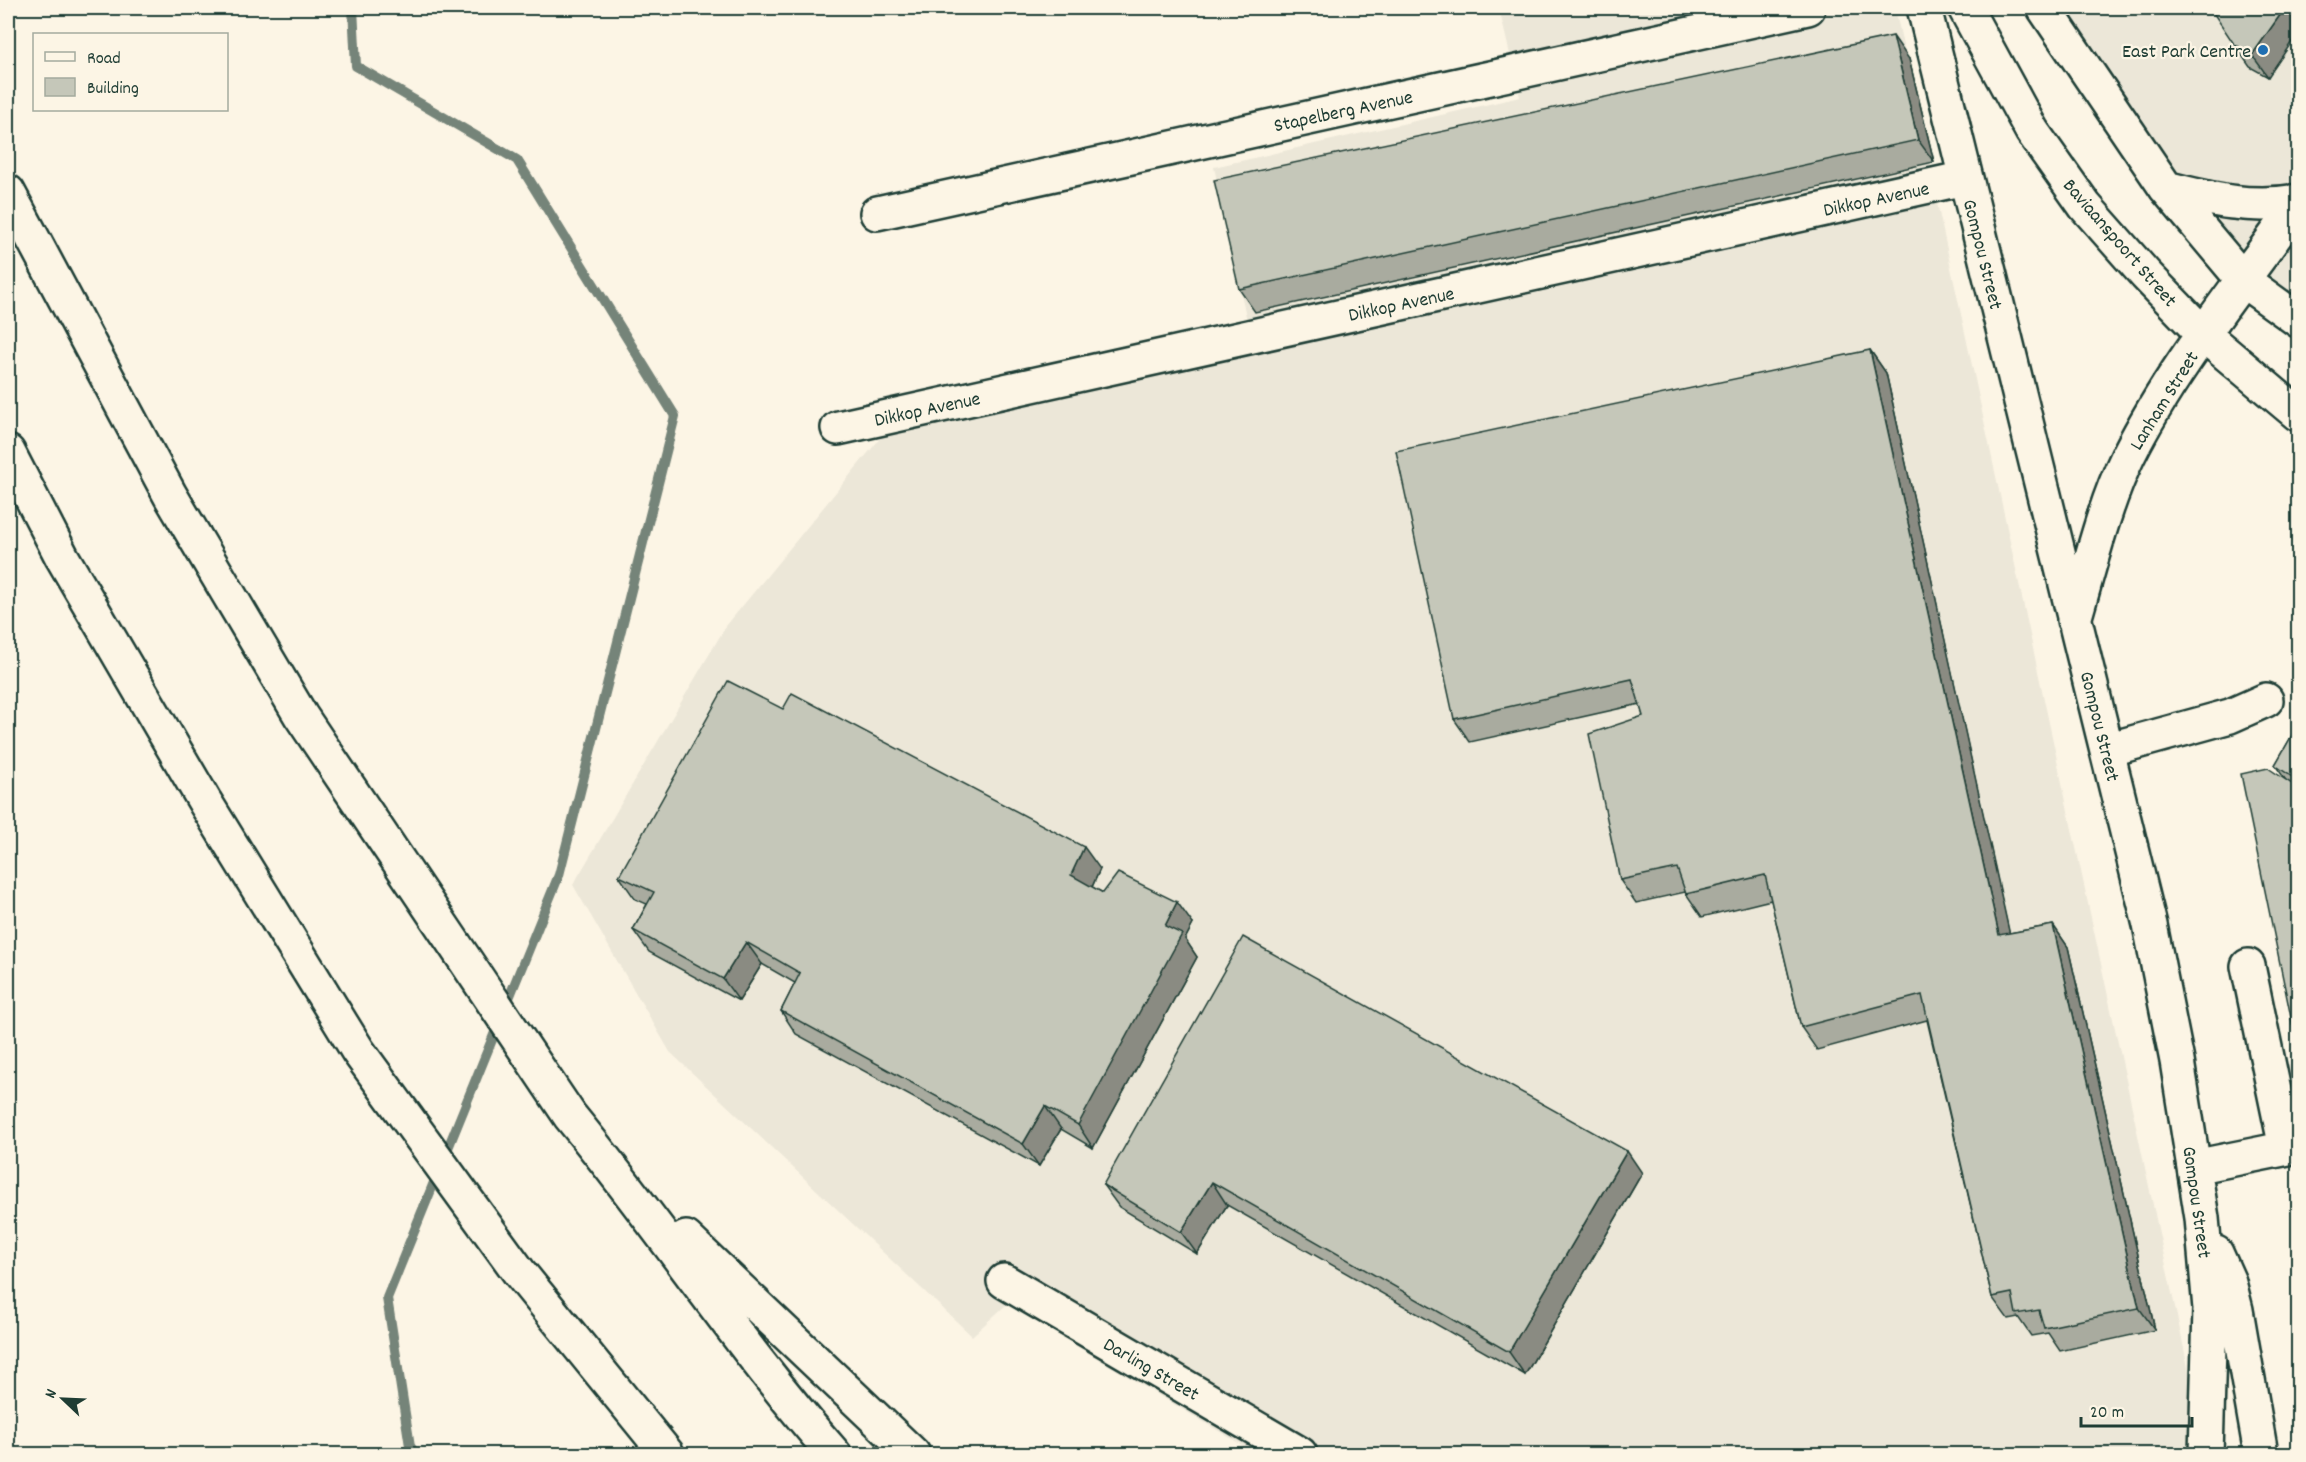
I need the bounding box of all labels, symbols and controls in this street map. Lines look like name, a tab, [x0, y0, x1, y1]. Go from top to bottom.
legend	[33, 33, 228, 111]
place label: East Park Centre	[2122, 39, 2251, 67]
marker: East Park Centre	[2256, 43, 2270, 57]
text: Road	[87, 47, 121, 72]
text: Building	[87, 77, 139, 102]
street label: Stapelberg Avenue	[1272, 85, 1416, 141]
street label: Baviaanspoort Street	[2055, 174, 2183, 314]
street label: Dikkop Avenue	[1821, 176, 1932, 226]
street label: Gompou Street	[1954, 197, 2008, 313]
street label: Dikkop Avenue	[1346, 281, 1457, 331]
street label: Lanham Street	[2124, 347, 2207, 457]
street label: Dikkop Avenue	[872, 386, 983, 436]
street label: Gompou Street	[2071, 669, 2125, 785]
street label: Gompou Street	[2173, 1145, 2217, 1260]
street label: Darling Street	[1097, 1332, 1204, 1409]
north arrow	[33, 1369, 93, 1429]
text: N	[39, 1386, 64, 1402]
scale bar	[2081, 1390, 2192, 1428]
text: 20 m	[2090, 1401, 2124, 1426]

